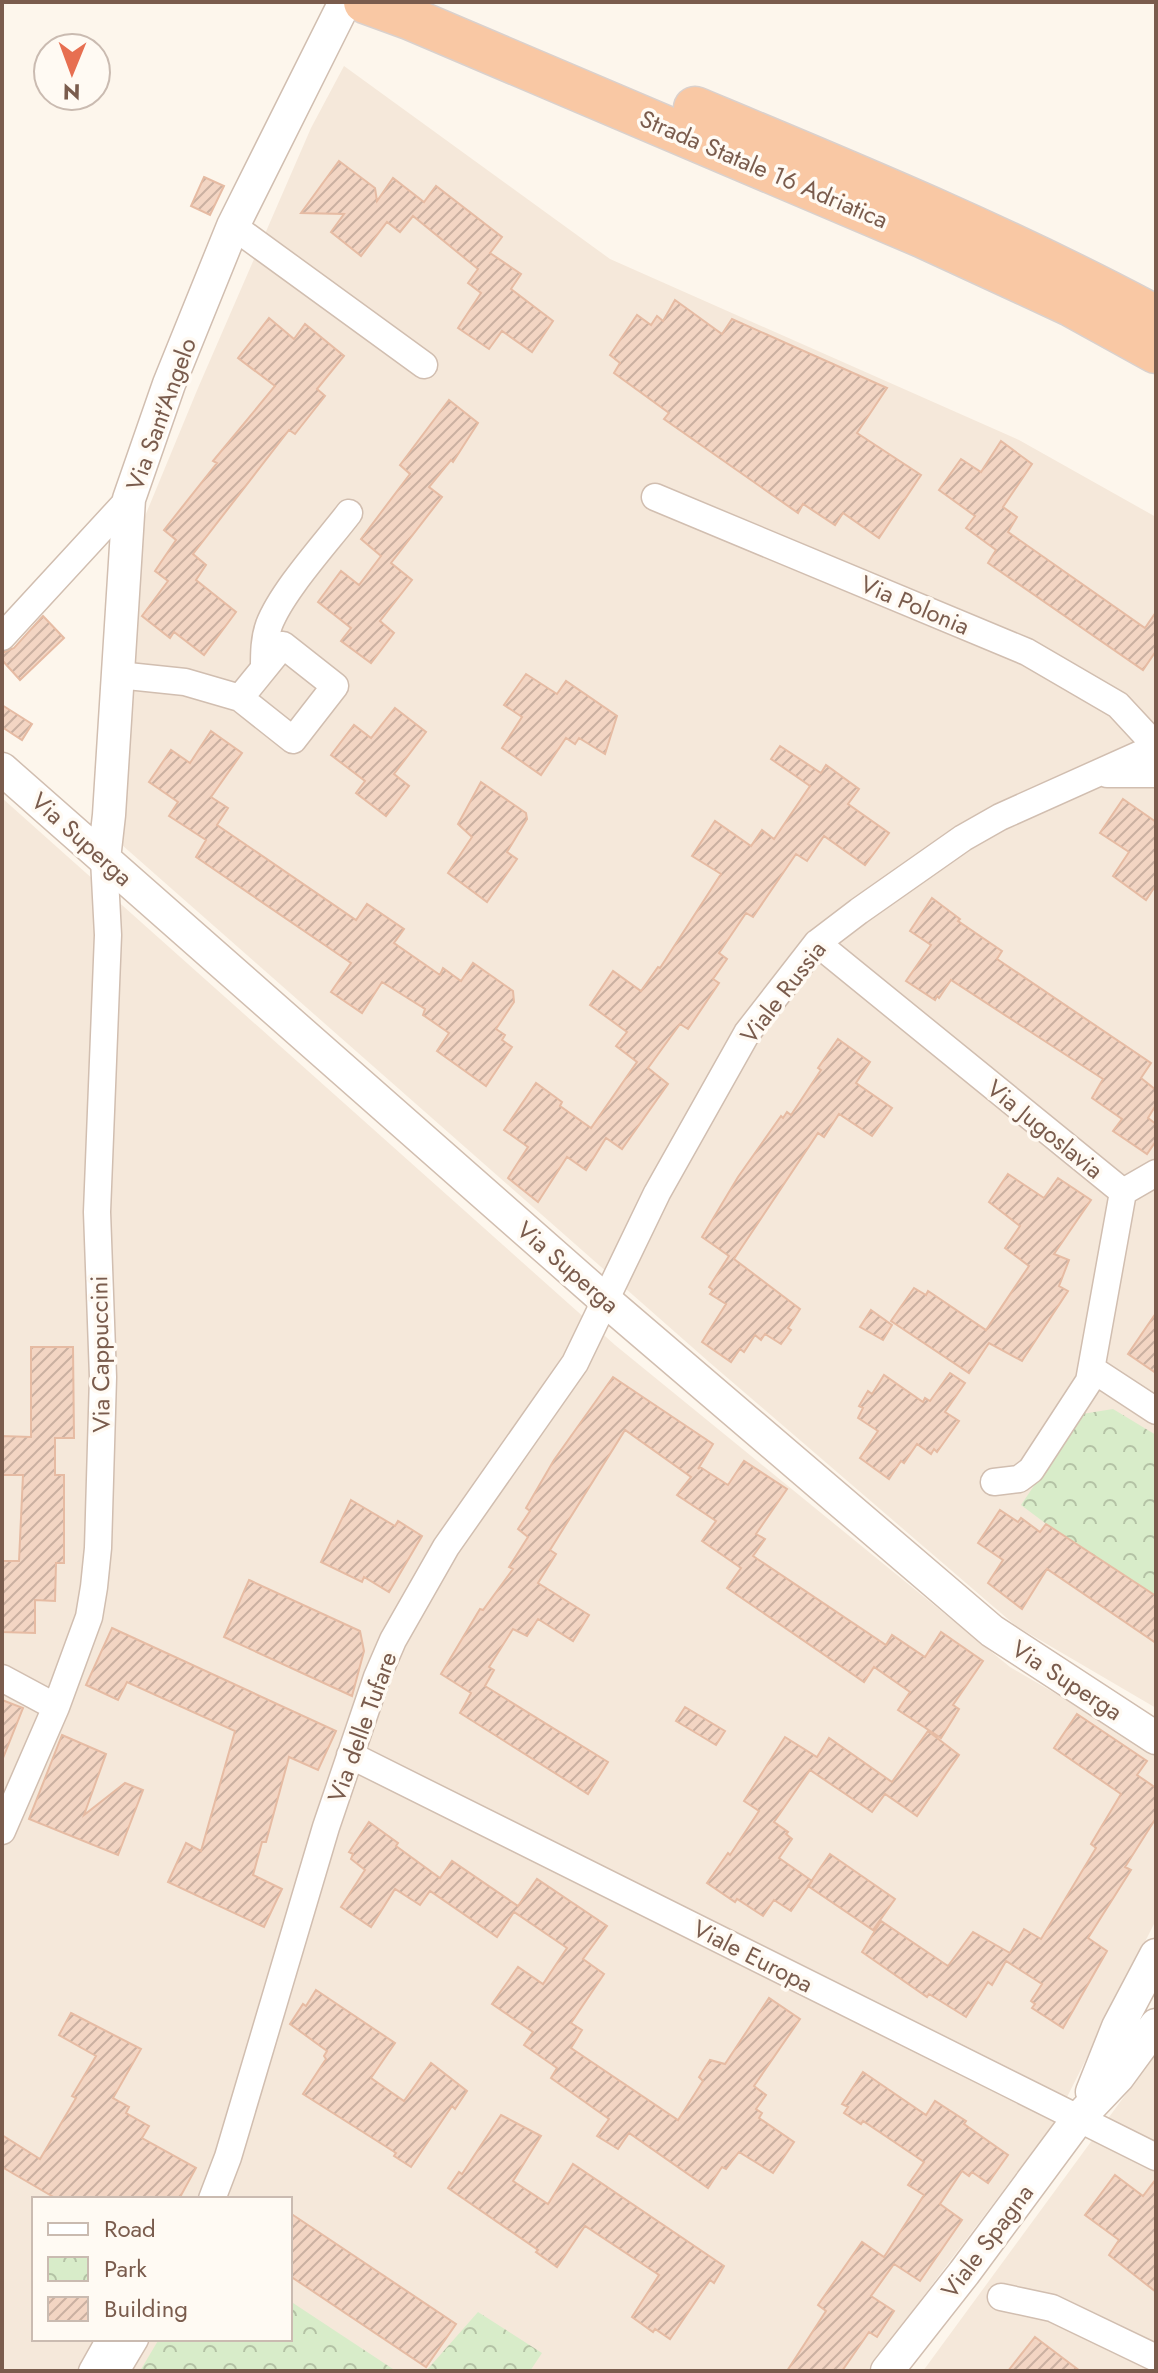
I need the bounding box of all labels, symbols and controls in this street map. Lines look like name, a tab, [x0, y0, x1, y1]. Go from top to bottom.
north arrow	[32, 32, 112, 112]
text: N	[63, 76, 81, 108]
street label: Strada Statale 16 Adriatica	[635, 101, 893, 237]
street label: Via Sant'Angelo	[117, 333, 205, 495]
street label: Via Polonia	[855, 566, 975, 644]
street label: Via Superga	[24, 784, 140, 894]
street label: Viale Russia	[732, 933, 834, 1051]
street label: Via Jugoslavia	[979, 1071, 1111, 1187]
street label: Via Superga	[509, 1213, 627, 1321]
street label: Via Cappuccini	[81, 1275, 119, 1433]
street label: Via Superga	[1005, 1631, 1129, 1729]
street label: Via delle Tufare	[319, 1647, 405, 1807]
street label: Viale Europa	[687, 1911, 819, 2001]
street label: Viale Spagna	[932, 2177, 1042, 2305]
legend	[32, 2197, 292, 2341]
text: Road	[104, 2211, 156, 2246]
text: Park	[104, 2251, 147, 2286]
text: Building	[104, 2291, 188, 2326]

